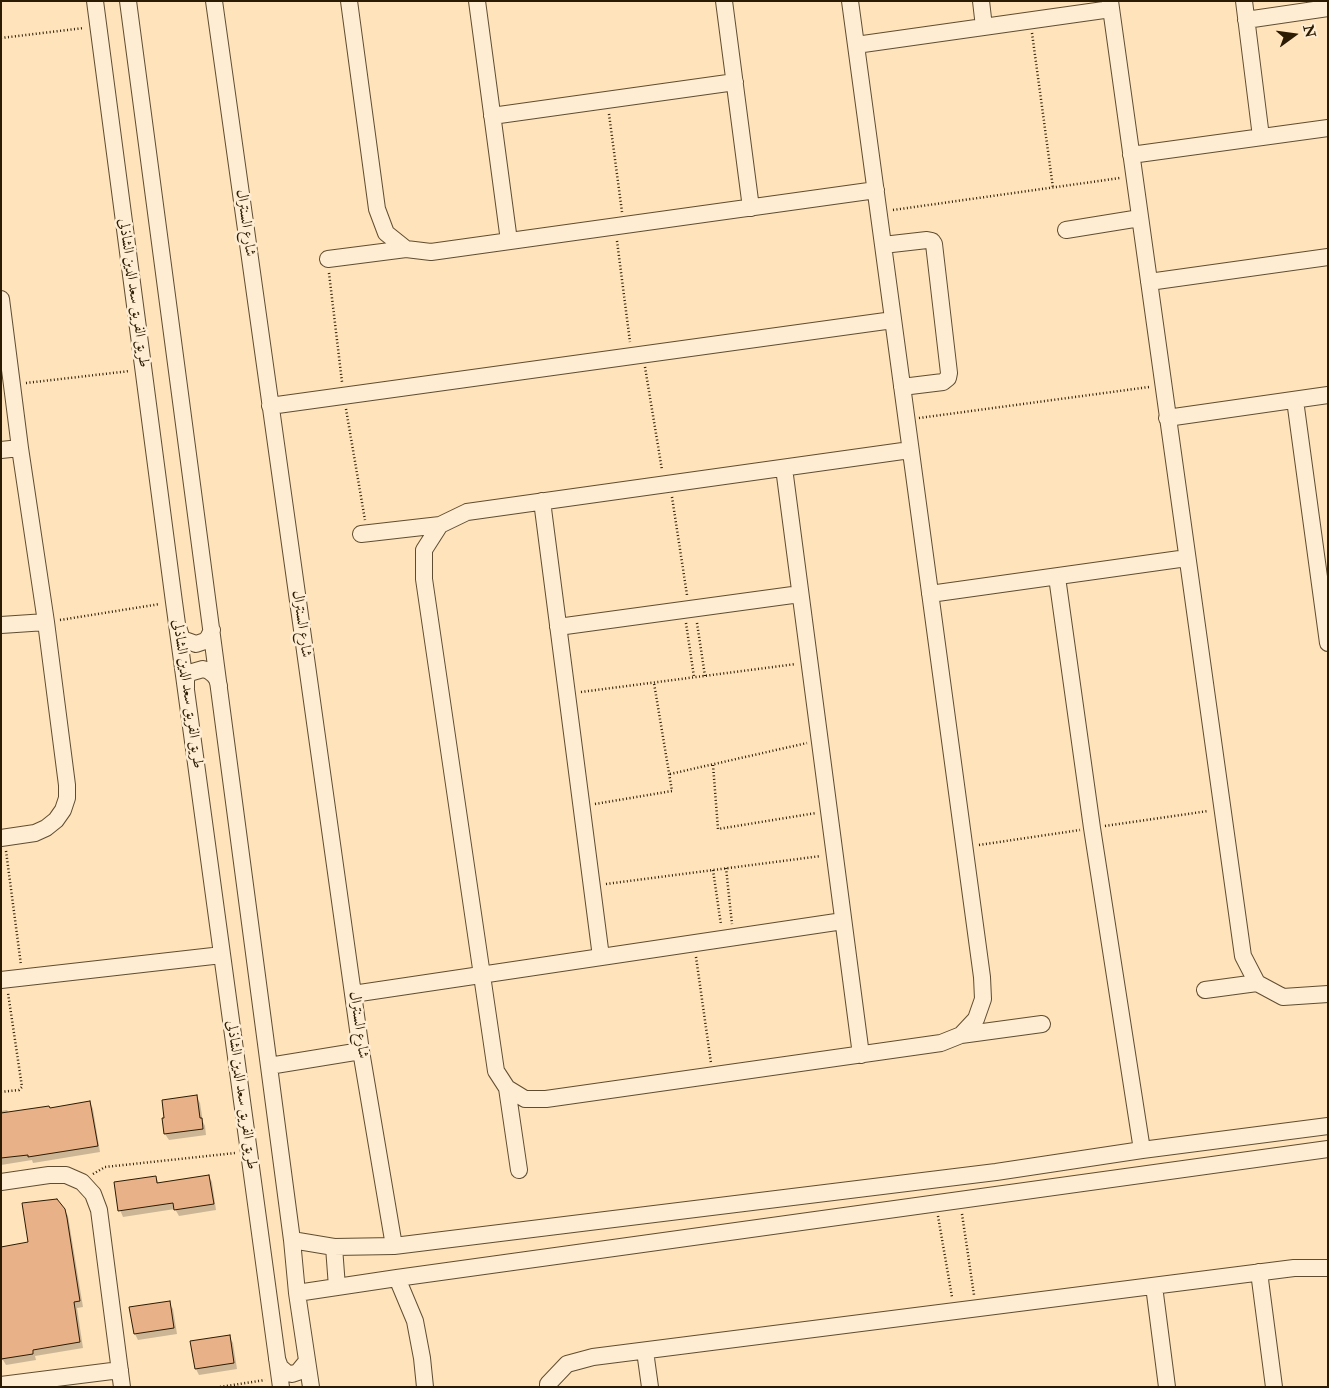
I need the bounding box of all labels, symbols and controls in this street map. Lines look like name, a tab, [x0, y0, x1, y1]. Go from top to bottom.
north arrow	[1269, 10, 1319, 60]
text: N	[1299, 23, 1319, 39]
street label: شارع السنترال	[231, 188, 259, 258]
street label: طريق الفريق سعد الدين الشاذلى	[114, 217, 152, 369]
street label: شارع السنترال	[287, 589, 315, 659]
street label: طريق الفريق سعد الدين الشاذلى	[168, 618, 206, 770]
street label: شارع السنترال	[344, 990, 372, 1060]
street label: طريق الفريق سعد الدين الشاذلى	[222, 1019, 260, 1171]

